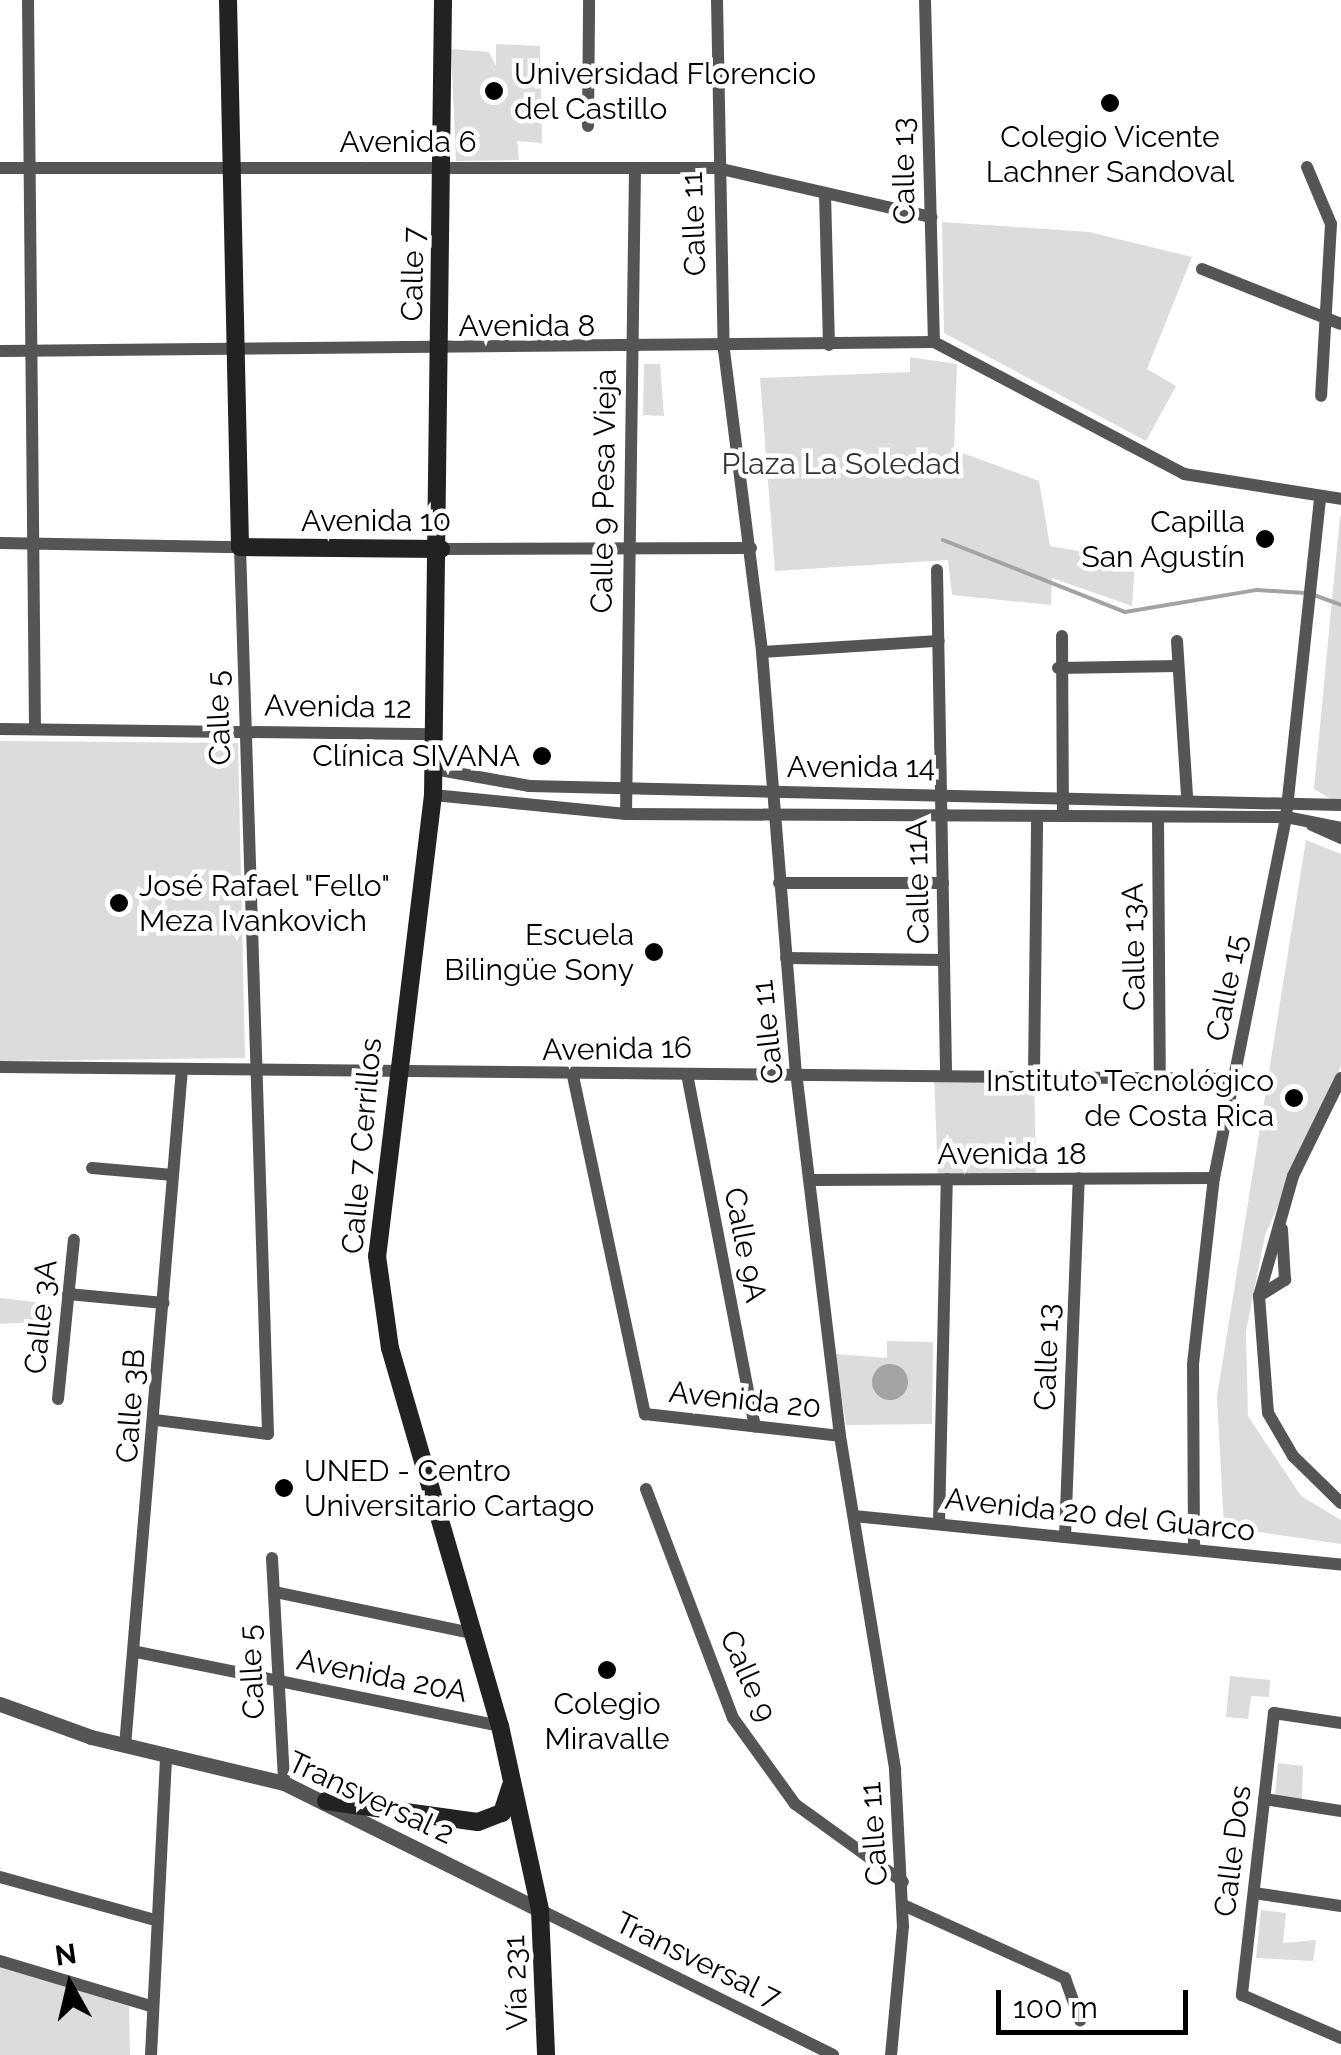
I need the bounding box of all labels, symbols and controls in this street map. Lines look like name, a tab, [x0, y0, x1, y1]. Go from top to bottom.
place label: Universidad Florencio del Castillo	[514, 56, 816, 126]
marker: Universidad Florencio del Castillo	[483, 80, 505, 102]
marker: Colegio Vicente Lachner Sandoval	[1099, 92, 1121, 114]
street label: Calle 13	[885, 117, 923, 225]
place label: Colegio Vicente Lachner Sandoval	[985, 119, 1235, 190]
street label: Avenida 6	[339, 124, 477, 160]
street label: Calle 11	[674, 171, 714, 277]
street label: Calle 7	[394, 226, 432, 322]
street label: Avenida 8	[459, 308, 595, 344]
street label: Calle 9 Pesa Vieja	[584, 368, 624, 614]
park label: Plaza La Soledad	[722, 446, 960, 482]
street label: Avenida 10	[301, 503, 451, 539]
place label: Capilla San Agustín	[1081, 504, 1245, 574]
marker: Capilla San Agustín	[1254, 528, 1276, 550]
street label: Calle 5	[199, 670, 239, 766]
street label: Avenida 12	[264, 688, 412, 726]
place label: Clínica SIVANA	[312, 738, 520, 774]
marker: Clínica SIVANA	[529, 743, 555, 769]
street label: Avenida 14	[787, 749, 935, 785]
street label: Calle 11A	[899, 819, 937, 945]
place label: José Rafael "Fello" Meza Ivankovich	[139, 868, 391, 938]
street label: Calle 13A	[1115, 883, 1153, 1011]
marker: José Rafael "Fello" Meza Ivankovich	[108, 892, 130, 914]
place label: Escuela Bilingüe Sony	[444, 917, 634, 988]
street label: Calle 15	[1199, 932, 1255, 1044]
marker: Escuela Bilingüe Sony	[643, 941, 665, 963]
street label: Calle 11	[745, 978, 791, 1086]
street label: Avenida 16	[542, 1030, 692, 1068]
street label: Calle 7 Cerrillos	[335, 1037, 389, 1255]
place label: Instituto Tecnológico de Costa Rica	[985, 1063, 1274, 1134]
marker: Instituto Tecnológico de Costa Rica	[1283, 1087, 1305, 1109]
street label: Avenida 18	[937, 1136, 1087, 1172]
street label: Calle 9A	[716, 1184, 774, 1306]
street label: Calle 3A	[17, 1258, 65, 1376]
street label: Calle 13	[1027, 1303, 1067, 1411]
street label: Calle 3B	[109, 1348, 153, 1464]
street label: Avenida 20	[667, 1374, 823, 1426]
place label: UNED - Centro Universitario Cartago	[304, 1453, 594, 1524]
marker: UNED - Centro Universitario Cartago	[273, 1477, 295, 1499]
street label: Avenida 20 del Guarco	[943, 1481, 1257, 1549]
street label: Calle 5	[232, 1624, 272, 1720]
street label: Calle 9	[712, 1625, 784, 1727]
street label: Avenida 20A	[294, 1642, 470, 1710]
marker: Colegio Miravalle	[596, 1659, 618, 1681]
place label: Colegio Miravalle	[544, 1686, 670, 1756]
street label: Transversal 2	[282, 1744, 460, 1852]
street label: Calle 11	[852, 1781, 896, 1887]
street label: Calle Dos	[1207, 1783, 1259, 1919]
street label: Transversal 7	[609, 1904, 787, 2016]
north arrow	[20, 1935, 120, 2035]
street label: Vía 231	[496, 1935, 536, 2031]
text: N	[53, 1937, 79, 1973]
scale bar	[1001, 1970, 1194, 2032]
text: 100 m	[1013, 1990, 1098, 2025]

